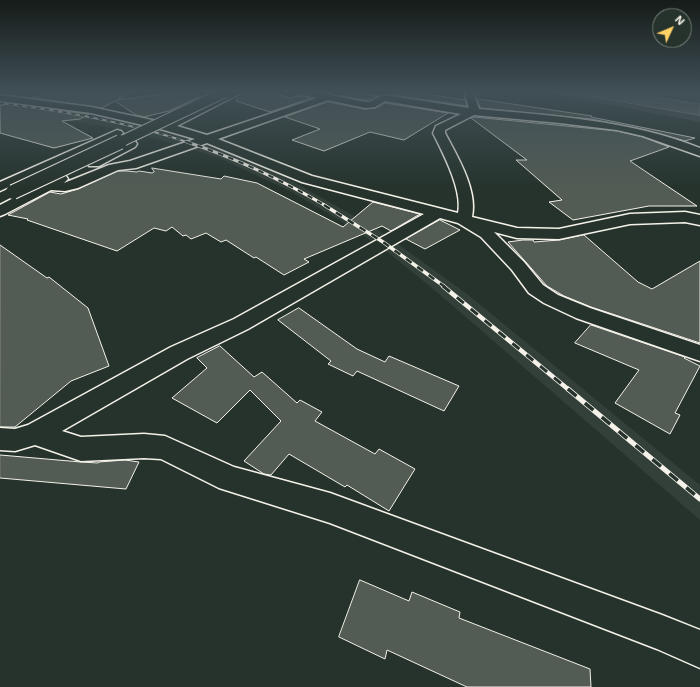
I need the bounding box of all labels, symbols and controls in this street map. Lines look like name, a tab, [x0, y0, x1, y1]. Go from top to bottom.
north arrow	[652, 8, 692, 48]
text: N	[672, 12, 689, 28]

